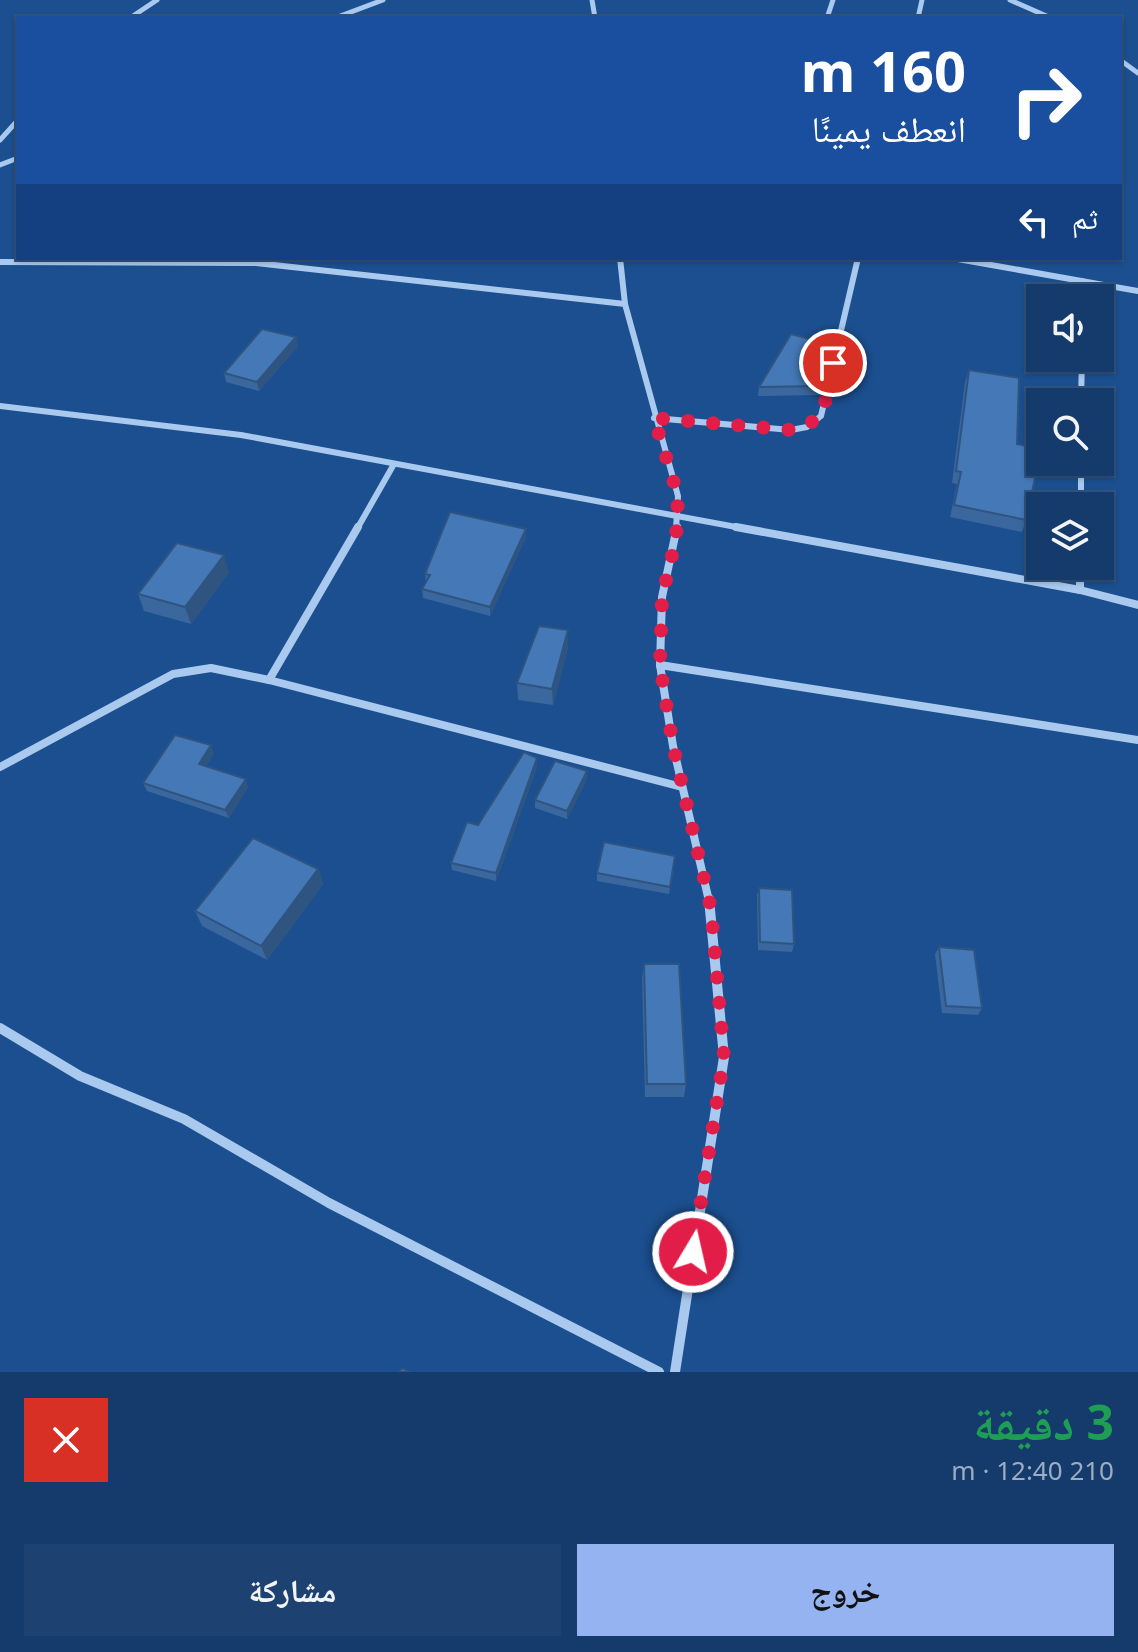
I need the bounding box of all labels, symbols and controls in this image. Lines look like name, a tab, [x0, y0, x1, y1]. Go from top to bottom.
text: 160 m	[801, 32, 966, 108]
icon: right	[994, 48, 1098, 152]
text: انعطف يمينًا	[811, 104, 966, 153]
text: ثم	[1072, 197, 1098, 238]
icon: left	[1012, 200, 1056, 244]
map controls	[1026, 284, 1114, 580]
button: sound	[1026, 284, 1114, 372]
pin	[799, 329, 867, 397]
icon: arrive	[811, 341, 855, 385]
button: search	[1026, 388, 1114, 476]
button: layers	[1026, 492, 1114, 580]
position arrow	[651, 1210, 735, 1294]
text: 3 دقيقة	[973, 1389, 1114, 1454]
button: close	[24, 1398, 108, 1482]
text: 210 m · 12:40	[951, 1452, 1114, 1488]
button: مشاركة	[24, 1544, 561, 1636]
button: خروج	[577, 1544, 1114, 1636]

